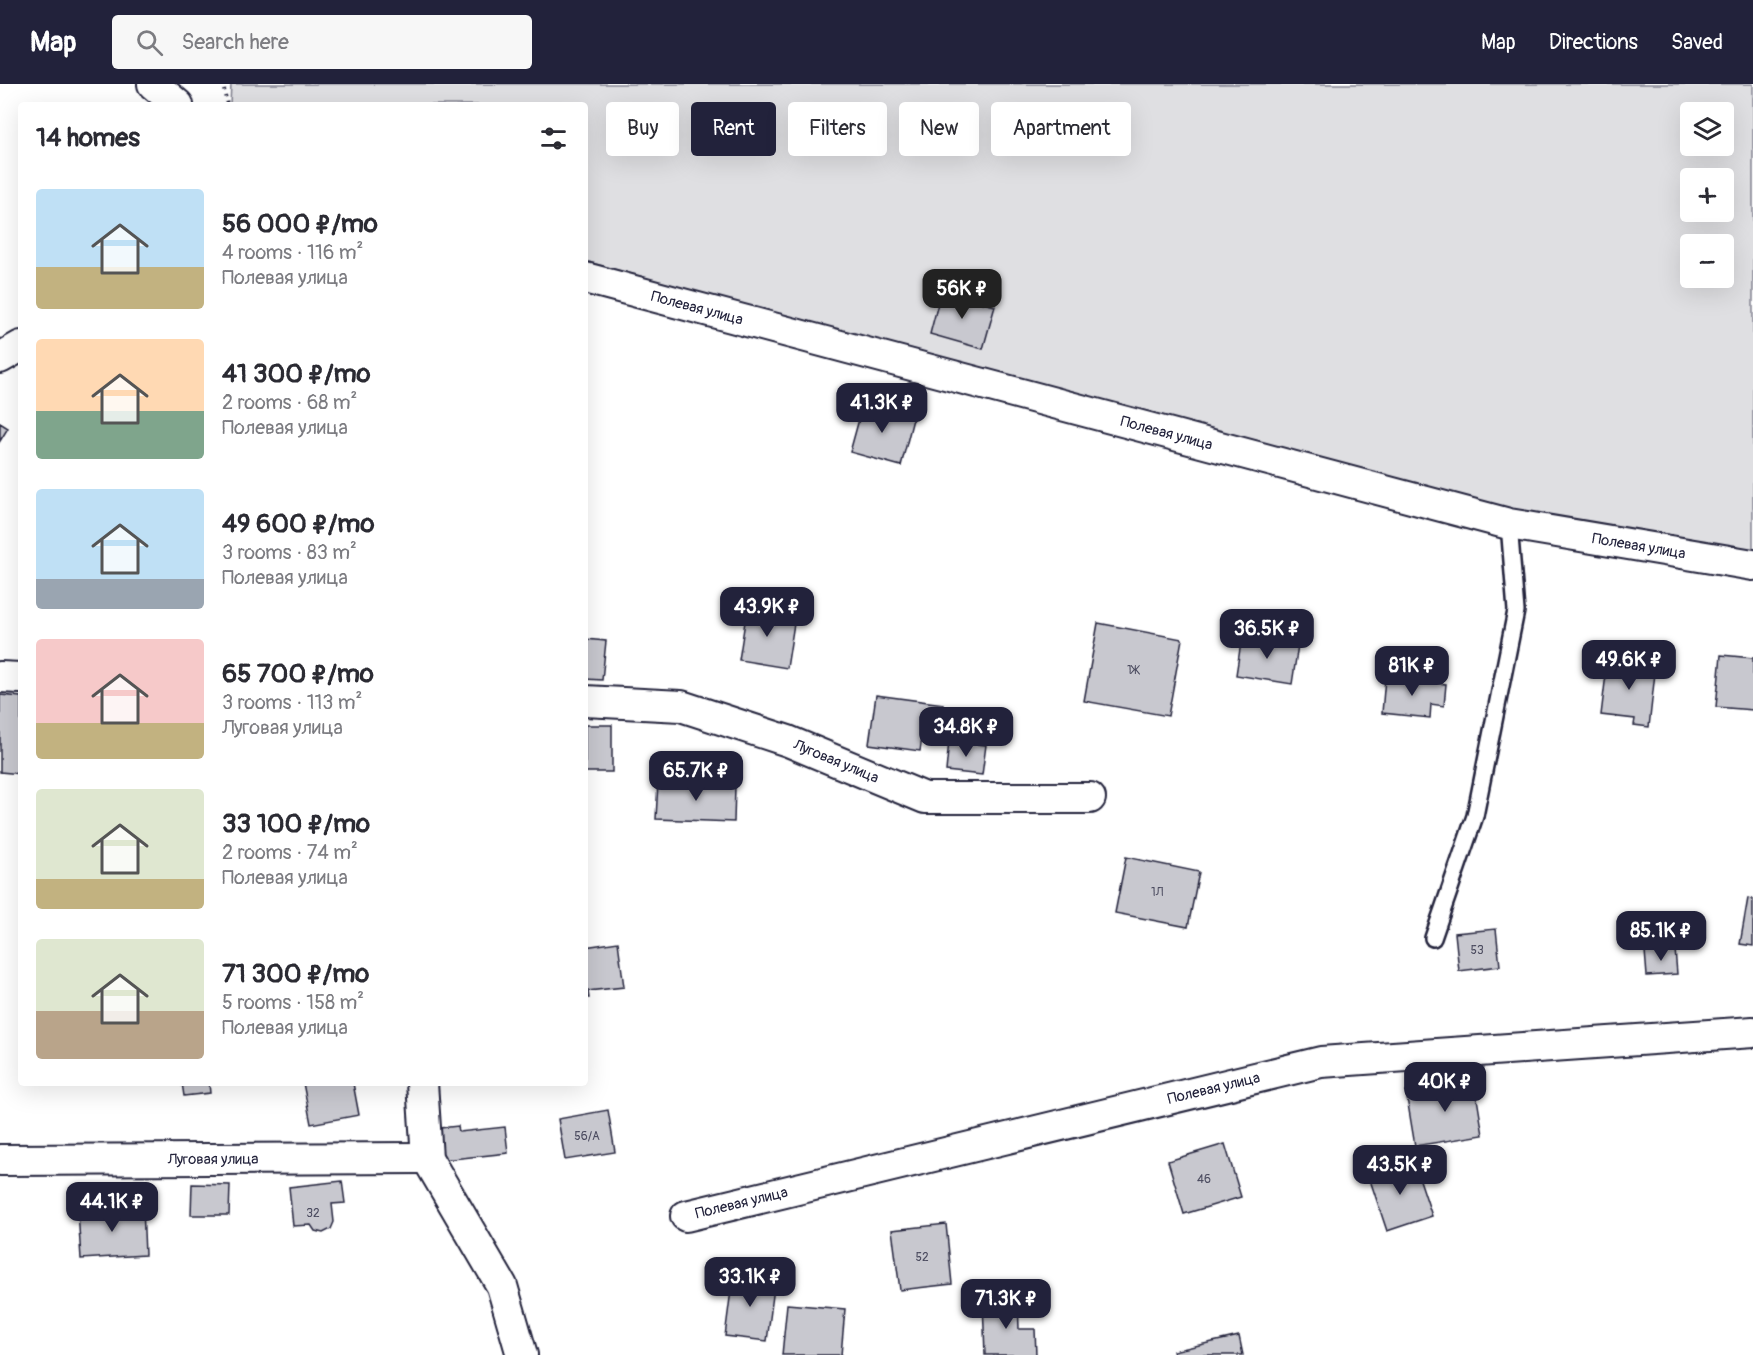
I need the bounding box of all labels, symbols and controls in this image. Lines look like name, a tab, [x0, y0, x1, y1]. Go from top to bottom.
search box	[112, 15, 532, 69]
text: Map	[30, 25, 76, 60]
icon: search	[133, 26, 166, 59]
text: Search here	[181, 28, 289, 56]
text: Map	[1481, 29, 1516, 56]
text: Directions	[1549, 29, 1638, 56]
text: Saved	[1671, 29, 1723, 56]
chip: Buy	[606, 102, 679, 156]
chip: Rent	[691, 102, 776, 156]
chip: Filters	[788, 102, 887, 156]
chip: New	[899, 102, 979, 156]
chip: Apartment	[991, 102, 1131, 156]
map controls	[1680, 102, 1734, 288]
button: layers	[1680, 102, 1734, 156]
text: 14 homes	[36, 122, 140, 154]
icon: filters	[537, 122, 570, 155]
button: +	[1680, 168, 1734, 222]
text: 56 000 ₽/mo	[222, 208, 378, 240]
icon: home	[84, 213, 156, 285]
button: −	[1680, 234, 1734, 288]
text: 4 rooms · 116 m²	[222, 240, 363, 265]
text: Полевая улица	[222, 265, 348, 290]
pin: 56K ₽	[920, 269, 1004, 320]
text: 56K ₽	[937, 276, 987, 301]
street label: Полевая улица	[649, 287, 745, 330]
text: 41 300 ₽/mo	[222, 358, 371, 390]
icon: home	[84, 363, 156, 435]
pin: 41.3K ₽	[827, 383, 937, 434]
text: 2 rooms · 68 m²	[222, 390, 357, 415]
text: 41.3K ₽	[850, 390, 914, 415]
street label: Полевая улица	[1119, 412, 1215, 455]
text: Полевая улица	[222, 415, 348, 440]
text: 49 600 ₽/mo	[222, 508, 374, 540]
icon: home	[84, 513, 156, 585]
street label: Полевая улица	[1591, 529, 1687, 564]
text: 3 rooms · 83 m²	[222, 540, 357, 565]
text: Полевая улица	[222, 565, 348, 590]
pin: 43.9K ₽	[712, 587, 822, 638]
text: 43.9K ₽	[734, 594, 800, 619]
pin: 36.5K ₽	[1212, 609, 1322, 660]
text: 36.5K ₽	[1234, 616, 1300, 641]
pin: 49.6K ₽	[1574, 640, 1684, 691]
pin: 81K ₽	[1370, 646, 1454, 697]
text: 49.6K ₽	[1596, 647, 1662, 672]
text: 81K ₽	[1389, 653, 1435, 678]
text: 65 700 ₽/mo	[222, 658, 374, 690]
icon: home	[84, 663, 156, 735]
house number: 1Ж	[1127, 663, 1141, 678]
text: 3 rooms · 113 m²	[222, 690, 362, 715]
pin: 34.8K ₽	[911, 707, 1021, 758]
text: 34.8K ₽	[933, 714, 999, 739]
text: Луговая улица	[222, 715, 343, 740]
street label: Луговая улица	[790, 735, 882, 788]
pin: 65.7K ₽	[641, 751, 751, 802]
text: 65.7K ₽	[663, 758, 729, 783]
text: 33 100 ₽/mo	[222, 808, 370, 840]
icon: home	[84, 813, 156, 885]
text: 2 rooms · 74 m²	[222, 840, 358, 865]
text: Полевая улица	[222, 865, 348, 890]
house number: 1Л	[1151, 885, 1164, 900]
pin: 85.1K ₽	[1606, 911, 1716, 962]
text: 85.1K ₽	[1630, 918, 1692, 943]
house number: 53	[1470, 943, 1484, 958]
text: 71 300 ₽/mo	[222, 958, 369, 990]
icon: home	[84, 963, 156, 1035]
text: 5 rooms · 158 m²	[222, 990, 364, 1015]
text: Полевая улица	[222, 1015, 348, 1040]
pin: 40K ₽	[1403, 1062, 1487, 1113]
street label: Полевая улица	[1166, 1068, 1262, 1109]
text: 40K ₽	[1418, 1069, 1472, 1094]
house number: 56/А	[574, 1129, 600, 1144]
pin: 43.5K ₽	[1345, 1145, 1455, 1196]
street label: Луговая улица	[167, 1150, 258, 1169]
text: 43.5K ₽	[1367, 1152, 1433, 1177]
house number: 46	[1197, 1172, 1211, 1187]
pin: 44.1K ₽	[57, 1182, 167, 1233]
street label: Полевая улица	[693, 1183, 790, 1223]
text: 44.1K ₽	[80, 1189, 144, 1214]
house number: 32	[306, 1206, 320, 1221]
house number: 52	[915, 1250, 929, 1265]
pin: 33.1K ₽	[695, 1257, 805, 1308]
text: 33.1K ₽	[719, 1264, 781, 1289]
pin: 71.3K ₽	[951, 1279, 1061, 1330]
text: 71.3K ₽	[975, 1286, 1037, 1311]

